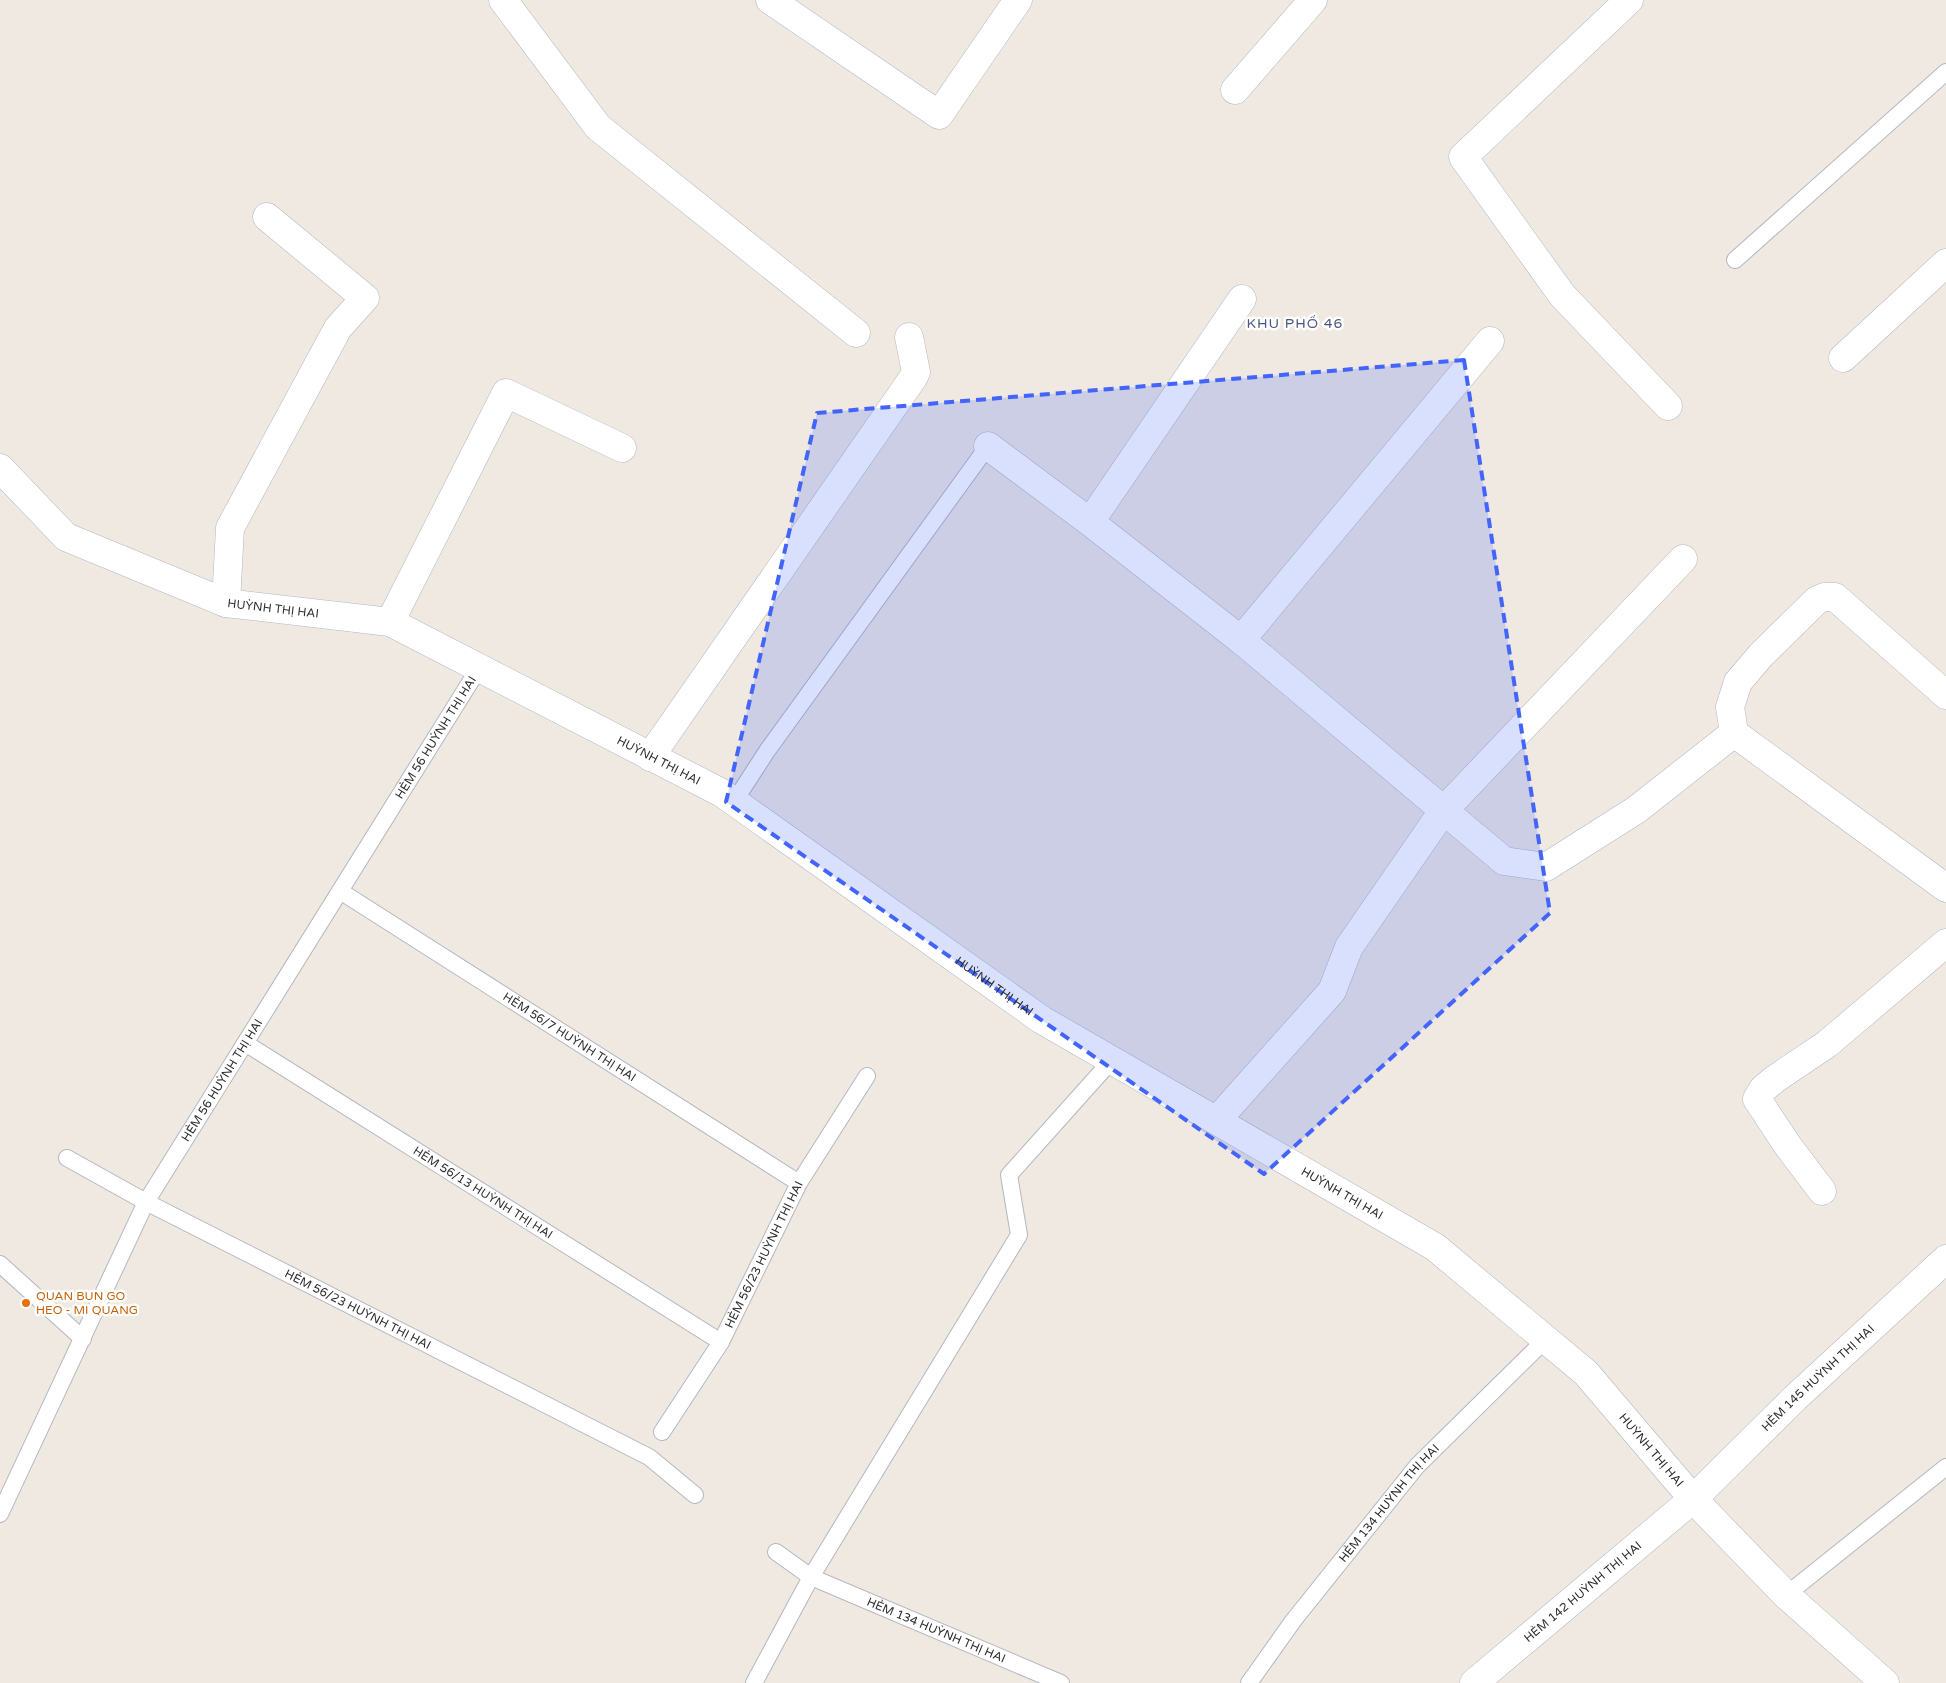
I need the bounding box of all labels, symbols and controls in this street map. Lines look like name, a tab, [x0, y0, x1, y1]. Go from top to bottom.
district label: KHU PHỐ 46	[1247, 315, 1343, 332]
street label: HUỲNH THỊ HAI	[227, 596, 320, 621]
street label: HẺM 56 HUỲNH THỊ HAI	[392, 674, 479, 801]
street label: HUỲNH THỊ HAI	[615, 733, 703, 788]
street label: HUỲNH THỊ HAI	[953, 954, 1036, 1019]
street label: HẺM 56/7 HUỲNH THỊ HAI	[500, 990, 639, 1084]
street label: HẺM 56 HUỲNH THỊ HAI	[179, 1016, 265, 1144]
street label: HẺM 56/13 HUỲNH THỊ HAI	[411, 1143, 555, 1242]
street label: HUỲNH THỊ HAI	[1299, 1164, 1385, 1222]
street label: HẺM 56/23 HUỲNH THỊ HAI	[722, 1179, 806, 1330]
street label: HẺM 56/23 HUỲNH THỊ HAI	[282, 1267, 433, 1352]
place label: QUAN BUN GO HEO - MI QUANG	[36, 1289, 138, 1317]
marker: QUAN BUN GO HEO - MI QUANG	[20, 1297, 32, 1309]
street label: HẺM 145 HUỲNH THỊ HAI	[1759, 1322, 1877, 1434]
street label: HUỲNH THỊ HAI	[1616, 1410, 1687, 1490]
street label: HẺM 134 HUỲNH THỊ HAI	[1336, 1441, 1442, 1565]
street label: HẺM 142 HUỲNH THỊ HAI	[1521, 1538, 1644, 1645]
street label: HẺM 134 HUỲNH THỊ HAI	[865, 1595, 1008, 1666]

